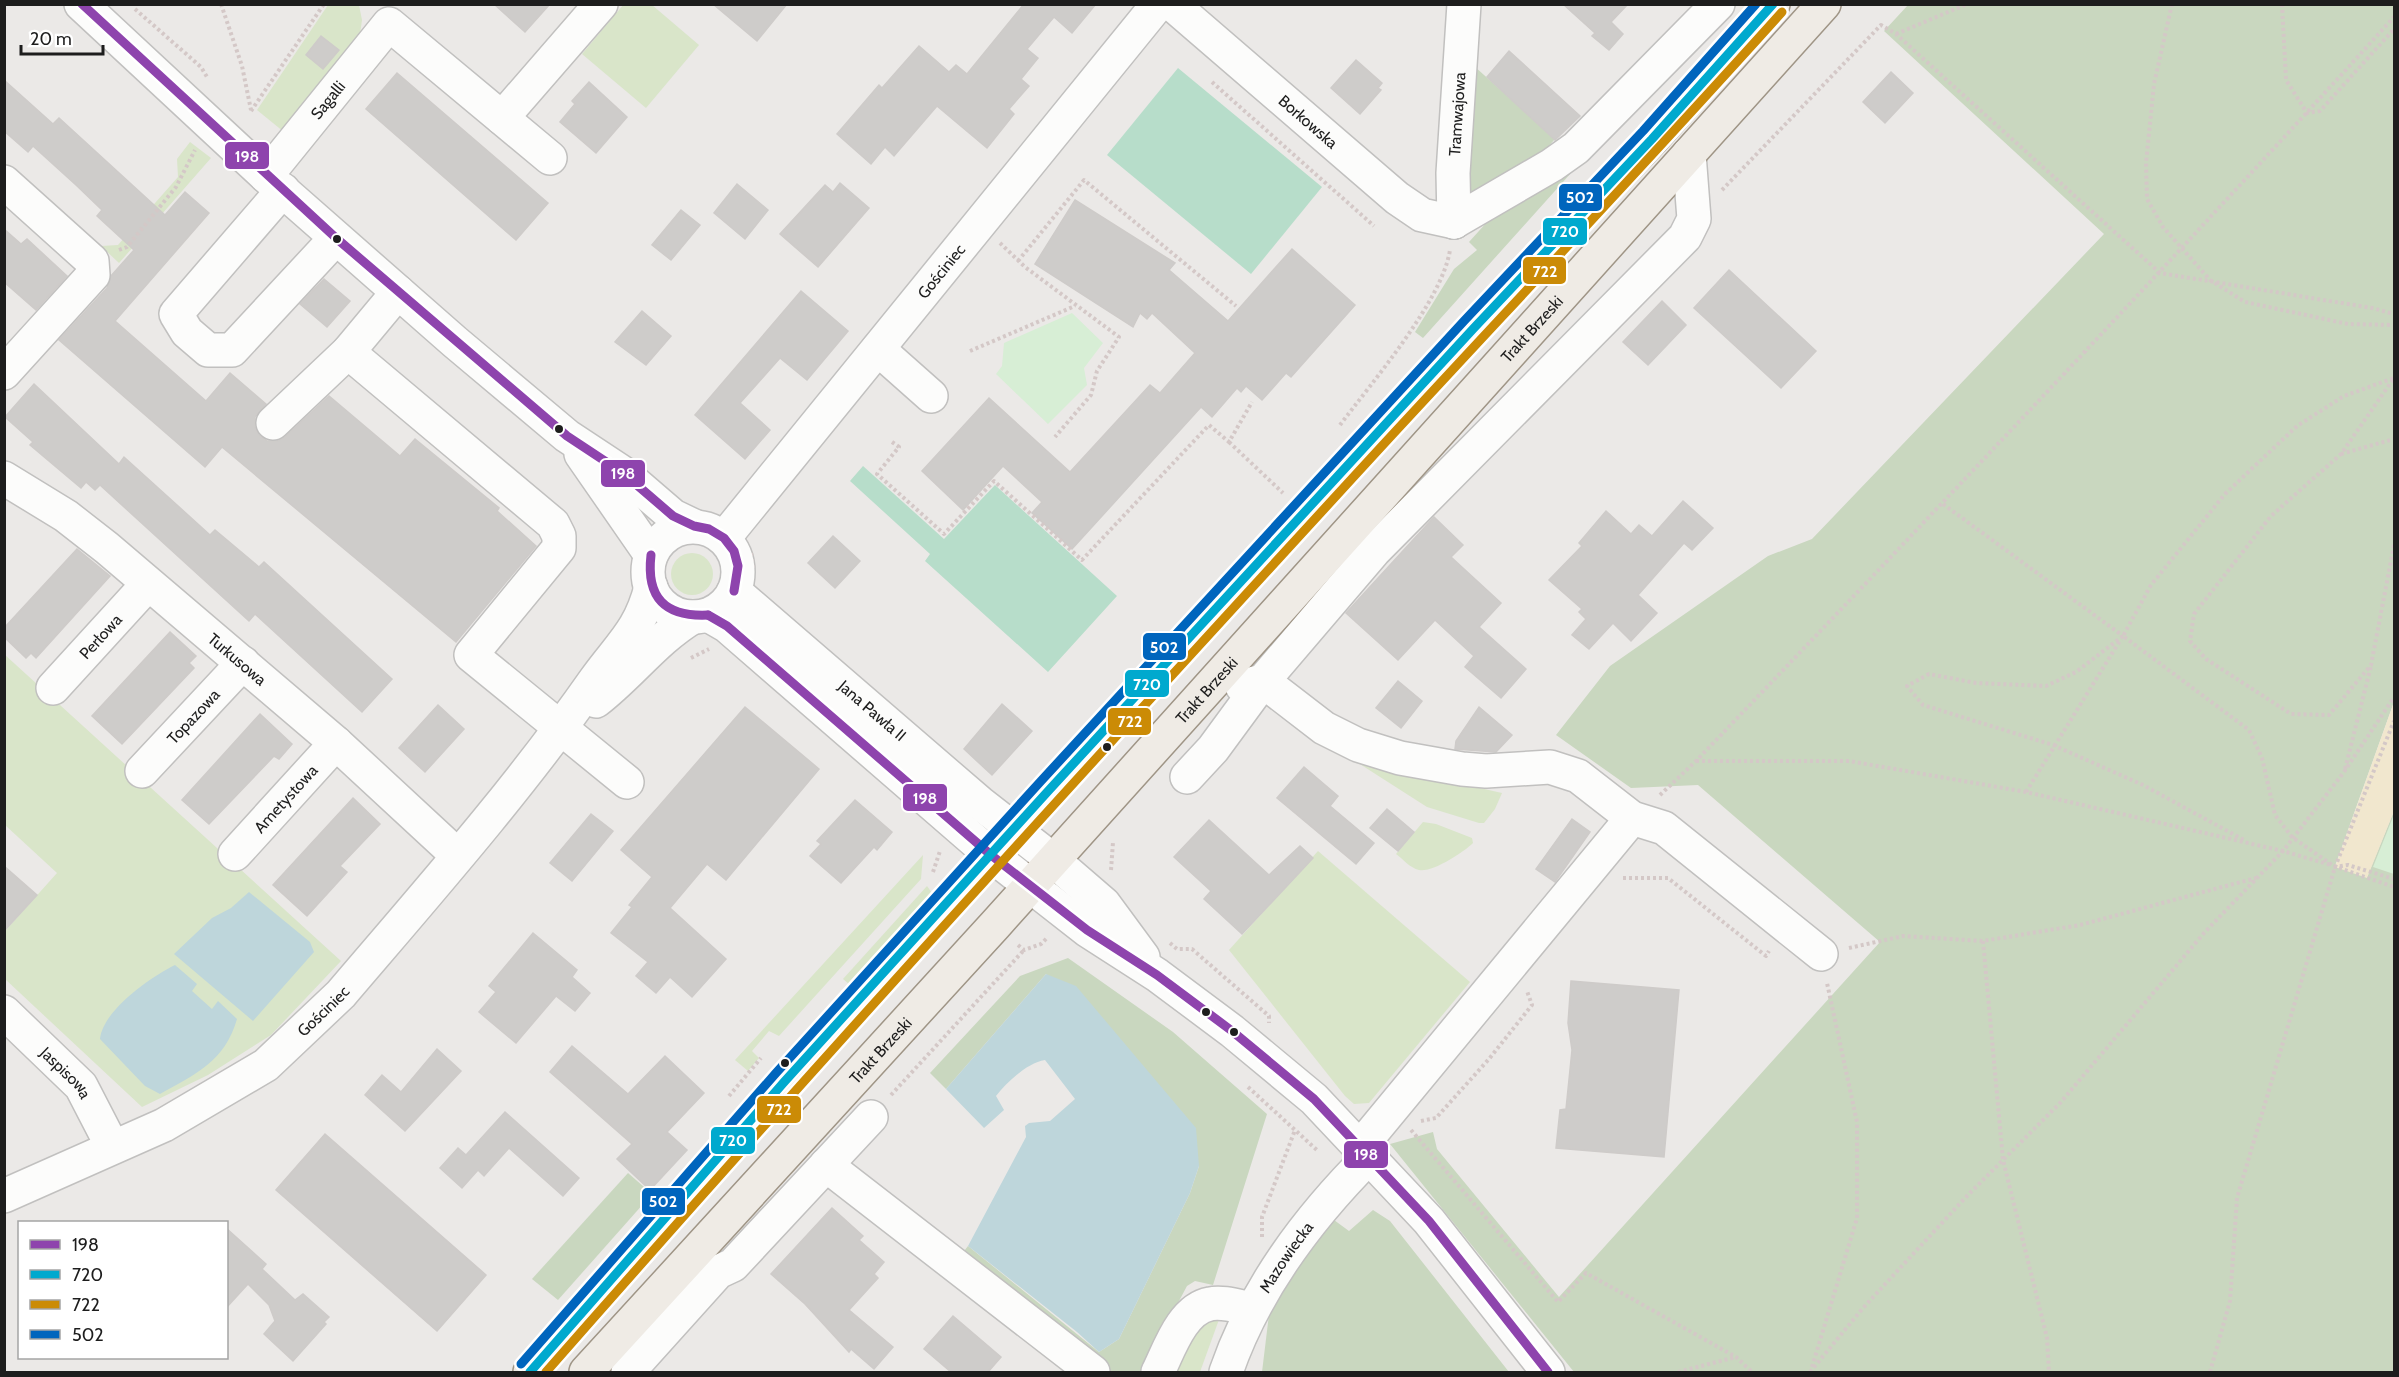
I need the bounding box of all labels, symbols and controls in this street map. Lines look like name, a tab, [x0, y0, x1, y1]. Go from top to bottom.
scale bar	[21, 18, 104, 56]
text: 20 m	[30, 28, 72, 50]
street label: Tramwajowa	[1445, 71, 1469, 157]
street label: Sagalli	[307, 77, 349, 123]
street label: Borkowska	[1275, 91, 1342, 152]
line badge: 198	[224, 141, 270, 170]
text: 198	[235, 147, 259, 166]
line badge: 502	[1558, 183, 1603, 212]
text: 502	[1566, 188, 1594, 207]
line badge: 720	[1542, 217, 1588, 246]
text: 720	[1551, 222, 1579, 241]
unlabelled marker	[331, 233, 343, 245]
street label: Gościniec	[913, 240, 969, 302]
line badge: 722	[1522, 256, 1567, 285]
text: 722	[1532, 262, 1558, 281]
street label: Trakt Brzeski	[1497, 292, 1567, 366]
unlabelled marker	[553, 423, 565, 435]
line badge: 198	[600, 459, 646, 488]
text: 198	[611, 464, 635, 483]
street label: Perłowa	[75, 610, 126, 663]
street label: Turkusowa	[204, 629, 271, 689]
line badge: 502	[1142, 632, 1187, 661]
text: 502	[1150, 638, 1178, 657]
street label: Trakt Brzeski	[1172, 653, 1241, 727]
line badge: 720	[1124, 669, 1170, 698]
street label: Jana Pawła II	[834, 675, 910, 745]
text: 720	[1133, 675, 1161, 694]
street label: Topazowa	[163, 685, 224, 748]
line badge: 722	[1107, 707, 1152, 736]
text: 722	[1117, 712, 1143, 731]
unlabelled marker	[1101, 741, 1113, 753]
street label: Ametystowa	[250, 760, 321, 837]
line badge: 198	[902, 783, 948, 812]
text: 198	[913, 789, 937, 808]
street label: Gościniec	[293, 982, 353, 1040]
unlabelled marker	[1200, 1006, 1212, 1018]
street label: Trakt Brzeski	[845, 1013, 915, 1087]
unlabelled marker	[1228, 1026, 1240, 1038]
street label: Jaspisowa	[36, 1042, 95, 1102]
unlabelled marker	[779, 1057, 791, 1069]
line badge: 722	[756, 1095, 802, 1124]
text: 722	[766, 1100, 792, 1119]
line badge: 720	[710, 1126, 756, 1155]
text: 720	[719, 1131, 747, 1150]
line badge: 198	[1343, 1140, 1389, 1169]
text: 198	[1354, 1145, 1378, 1164]
line badge: 502	[641, 1187, 686, 1216]
text: 502	[649, 1192, 677, 1211]
street label: Mazowiecka	[1255, 1218, 1317, 1296]
legend	[18, 1221, 228, 1359]
text: 198	[72, 1234, 99, 1256]
text: 720	[72, 1264, 103, 1286]
text: 722	[72, 1294, 100, 1316]
text: 502	[72, 1324, 104, 1346]

